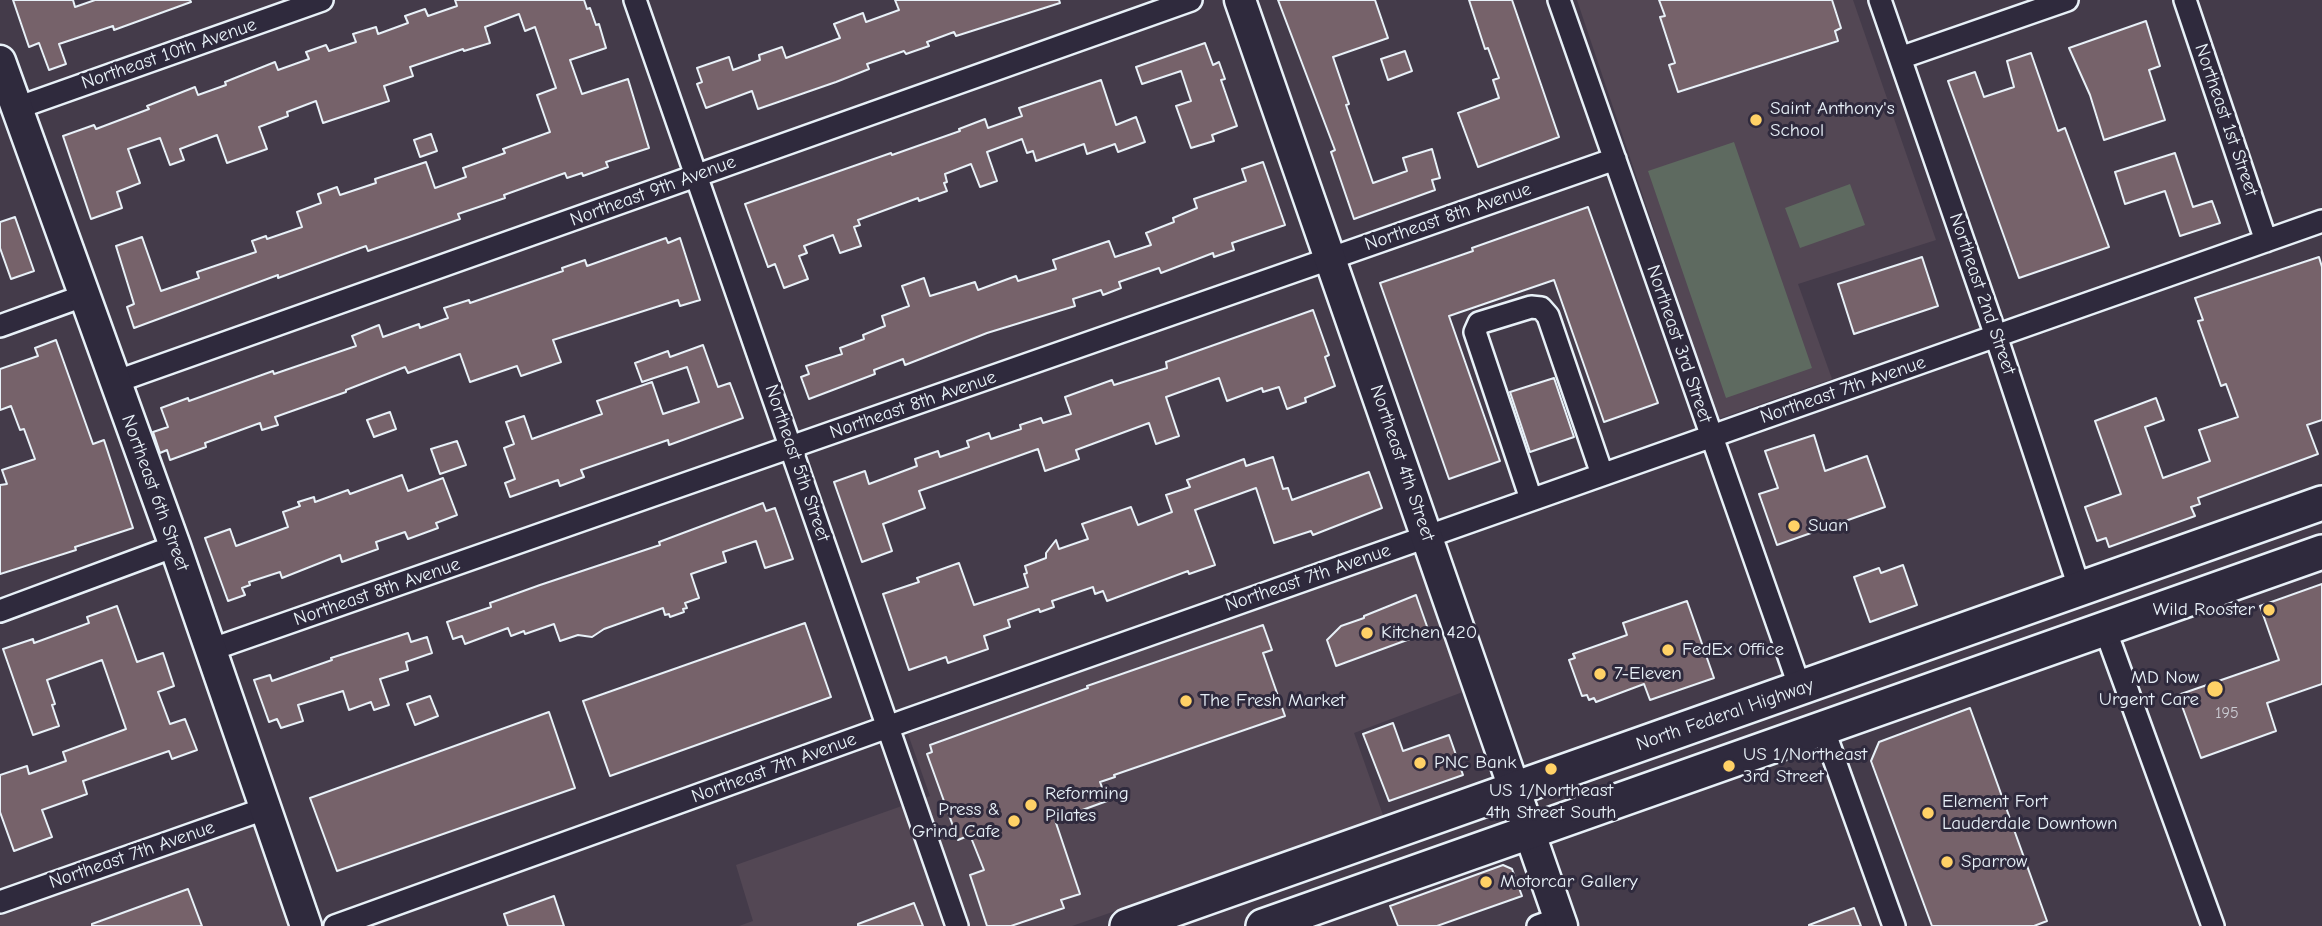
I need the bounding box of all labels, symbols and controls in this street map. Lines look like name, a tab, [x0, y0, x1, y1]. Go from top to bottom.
street label: Northeast 10th Avenue	[78, 13, 260, 95]
street label: Northeast 1st Street	[2189, 41, 2263, 199]
place label: Saint Anthony's School	[1770, 98, 1895, 142]
marker: Saint Anthony's School	[1748, 112, 1764, 128]
street label: Northeast 9th Avenue	[567, 150, 739, 232]
street label: Northeast 8th Avenue	[1362, 178, 1534, 256]
street label: Northeast 2nd Street	[1944, 210, 2020, 378]
street label: Northeast 3rd Street	[1641, 262, 1717, 426]
street label: Northeast 7th Avenue	[1757, 351, 1929, 429]
street label: Northeast 8th Avenue	[827, 366, 999, 444]
street label: Northeast 5th Street	[759, 381, 835, 545]
street label: Northeast 4th Street	[1365, 382, 1439, 544]
street label: Northeast 6th Street	[116, 412, 194, 574]
place label: Suan	[1808, 515, 1849, 537]
marker: Suan	[1786, 518, 1802, 534]
street label: Northeast 7th Avenue	[1222, 539, 1394, 617]
street label: Northeast 8th Avenue	[291, 553, 463, 631]
place label: Wild Rooster	[2153, 599, 2255, 621]
marker: Wild Rooster	[2261, 602, 2277, 618]
place label: Kitchen 420	[1381, 622, 1477, 644]
marker: Kitchen 420	[1359, 625, 1375, 641]
place label: FedEx Office	[1682, 639, 1784, 661]
marker: FedEx Office	[1660, 642, 1676, 658]
place label: 7-Eleven	[1614, 663, 1682, 685]
marker: 7-Eleven	[1592, 666, 1608, 682]
place label: MD Now Urgent Care	[2099, 667, 2199, 711]
street label: North Federal Highway	[1633, 674, 1817, 756]
marker: MD Now Urgent Care	[2205, 679, 2225, 699]
place label: The Fresh Market	[1200, 690, 1345, 712]
marker: The Fresh Market	[1178, 693, 1194, 709]
house number: 195	[2215, 703, 2239, 723]
street label: Northeast 7th Avenue	[689, 728, 859, 808]
place label: US 1/Northeast 3rd Street	[1743, 744, 1867, 788]
place label: PNC Bank	[1434, 752, 1516, 774]
marker: PNC Bank	[1412, 755, 1428, 771]
marker: US 1/Northeast 3rd Street	[1721, 758, 1737, 774]
marker: US 1/Northeast 4th Street South	[1543, 761, 1559, 777]
place label: US 1/Northeast 4th Street South	[1486, 780, 1616, 824]
place label: Reforming Pilates	[1045, 783, 1129, 827]
place label: Element Fort Lauderdale Downtown	[1942, 791, 2118, 835]
marker: Reforming Pilates	[1023, 797, 1039, 813]
place label: Press & Grind Cafe	[912, 799, 1000, 843]
marker: Element Fort Lauderdale Downtown	[1920, 805, 1936, 821]
marker: Press & Grind Cafe	[1006, 813, 1022, 829]
street label: Northeast 7th Avenue	[46, 816, 218, 894]
place label: Sparrow	[1961, 851, 2027, 873]
marker: Sparrow	[1939, 854, 1955, 870]
place label: Motorcar Gallery	[1500, 871, 1638, 893]
marker: Motorcar Gallery	[1478, 874, 1494, 890]

